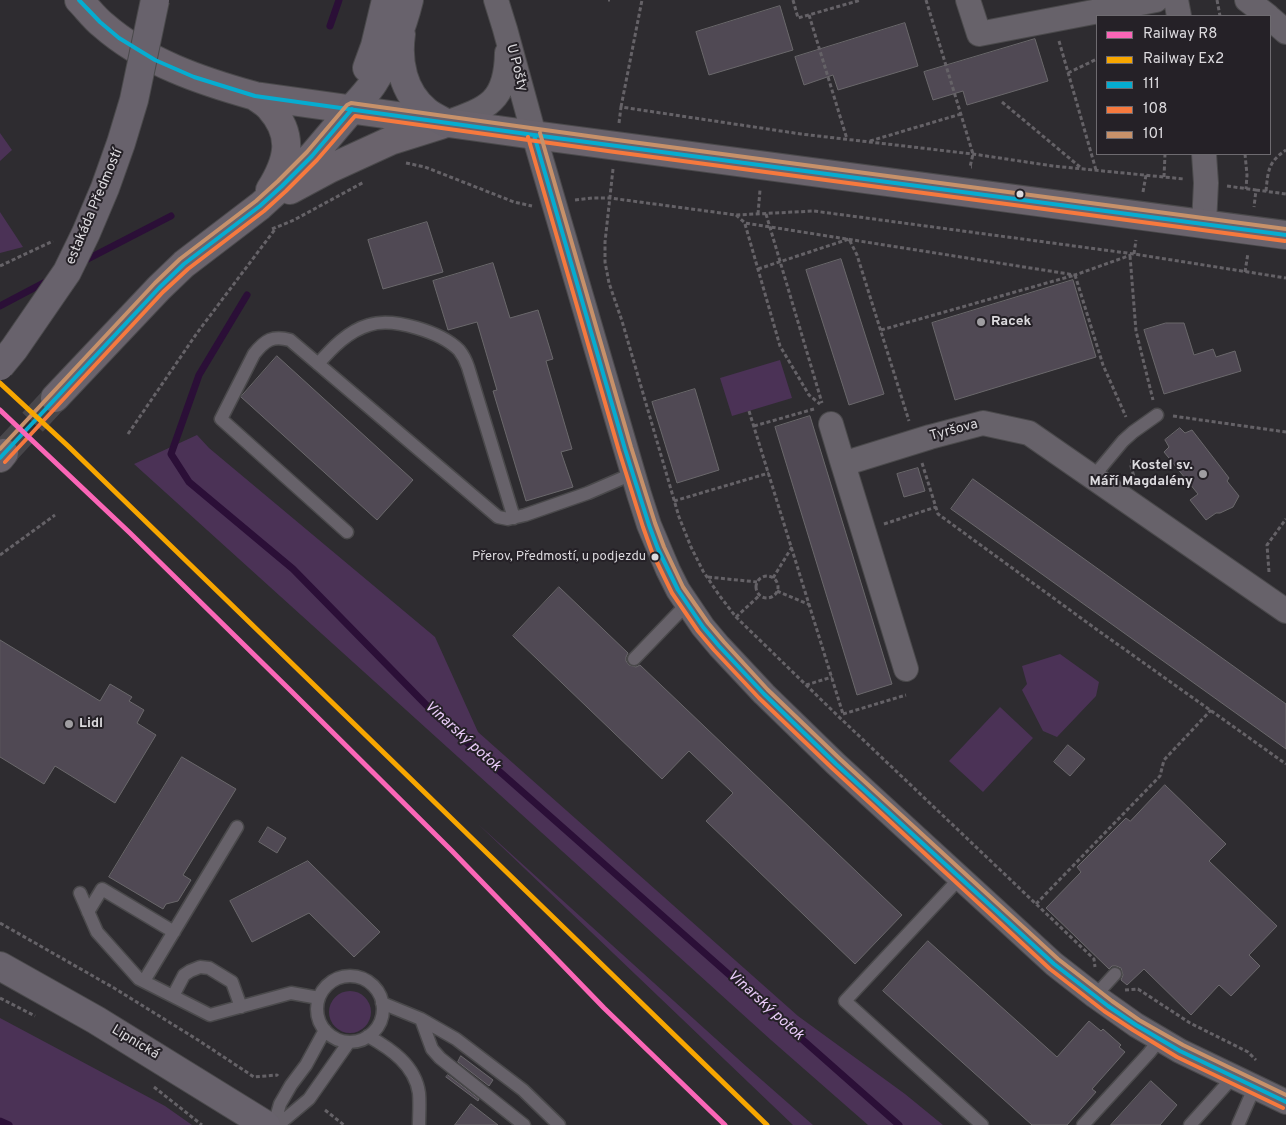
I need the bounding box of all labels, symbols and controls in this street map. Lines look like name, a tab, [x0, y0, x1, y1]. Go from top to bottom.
legend	[1096, 15, 1271, 155]
text: Railway R8	[1143, 25, 1218, 44]
street label: U Pošty	[502, 42, 530, 94]
text: Railway Ex2	[1143, 50, 1224, 69]
text: 111	[1143, 75, 1160, 94]
text: 108	[1143, 100, 1167, 119]
text: 101	[1143, 125, 1164, 144]
street label: estakáda Předmostí	[63, 147, 127, 267]
unlabelled marker	[1015, 189, 1025, 199]
place label: Racek	[991, 314, 1031, 330]
marker: Racek	[975, 316, 987, 328]
street label: Tyršova	[928, 417, 980, 445]
place label: Kostel sv. Máří Magdalény	[1090, 458, 1193, 491]
marker: Kostel sv. Máří Magdalény	[1197, 468, 1209, 480]
place label: Přerov, Předmostí, u podjezdu	[472, 549, 646, 565]
marker: Přerov, Předmostí, u podjezdu	[650, 552, 660, 562]
water label: Vinarský potok	[420, 698, 504, 776]
place label: Lidl	[79, 716, 103, 732]
marker: Lidl	[63, 718, 75, 730]
water label: Vinarský potok	[723, 967, 807, 1045]
street label: Lipnická	[108, 1022, 162, 1064]

